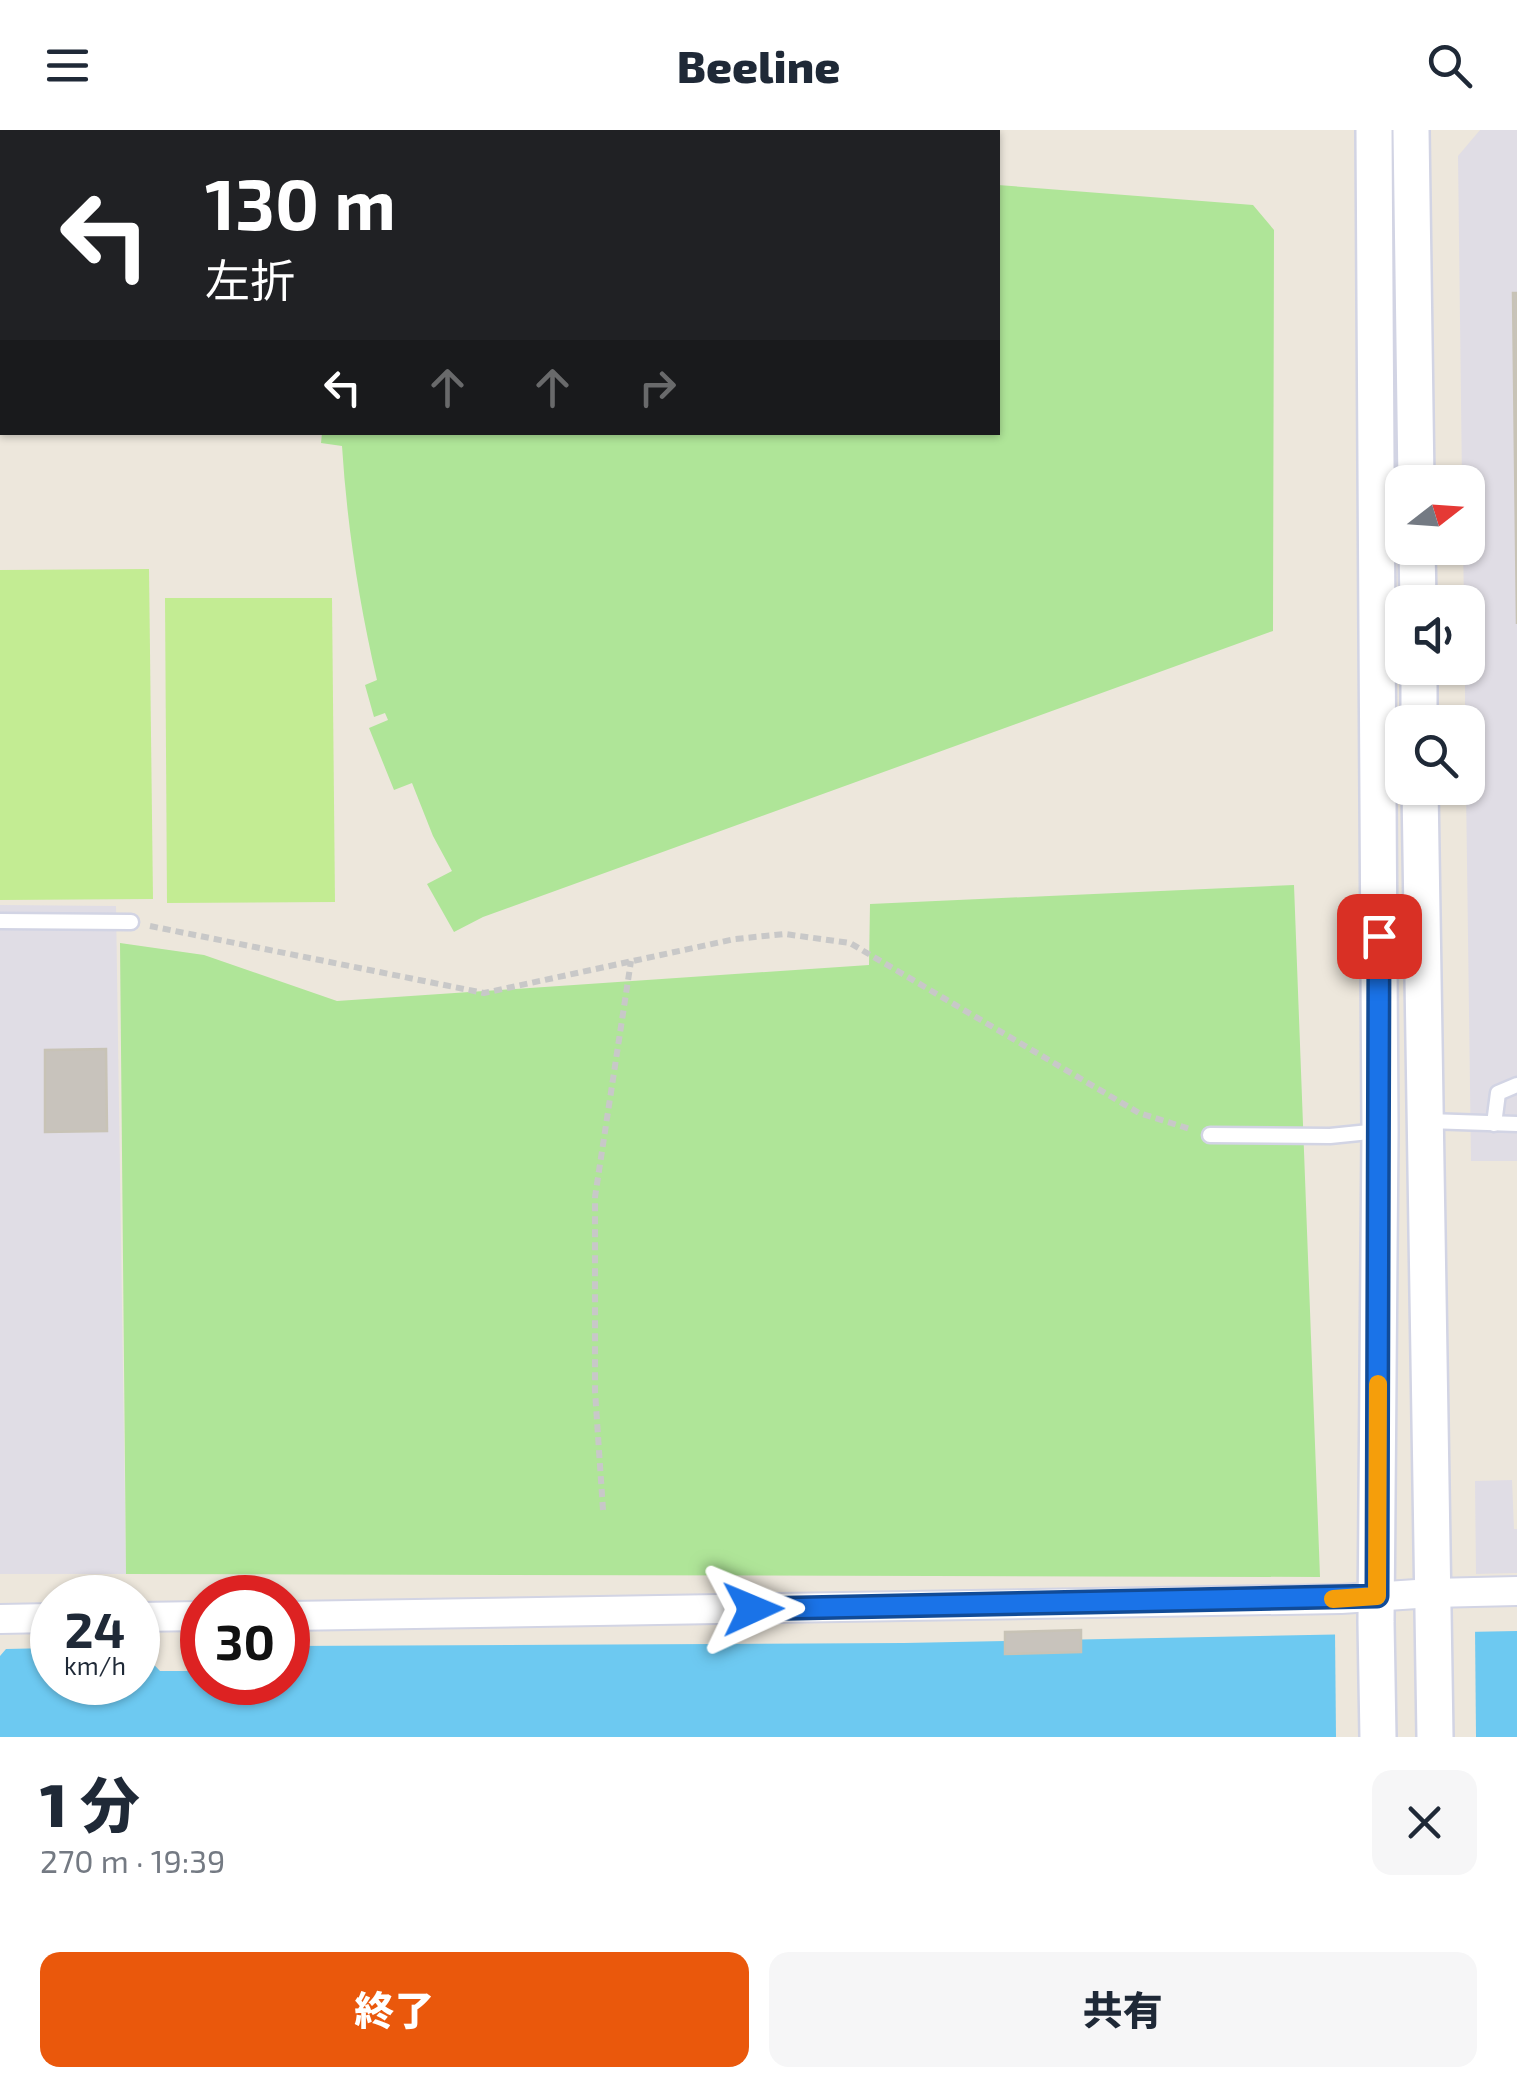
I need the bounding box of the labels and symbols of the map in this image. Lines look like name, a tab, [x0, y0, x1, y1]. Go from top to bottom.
north arrow	[1385, 465, 1485, 565]
pin	[1337, 894, 1422, 979]
position arrow	[701, 1557, 805, 1661]
speed limit sign: 30	[180, 1575, 310, 1705]

